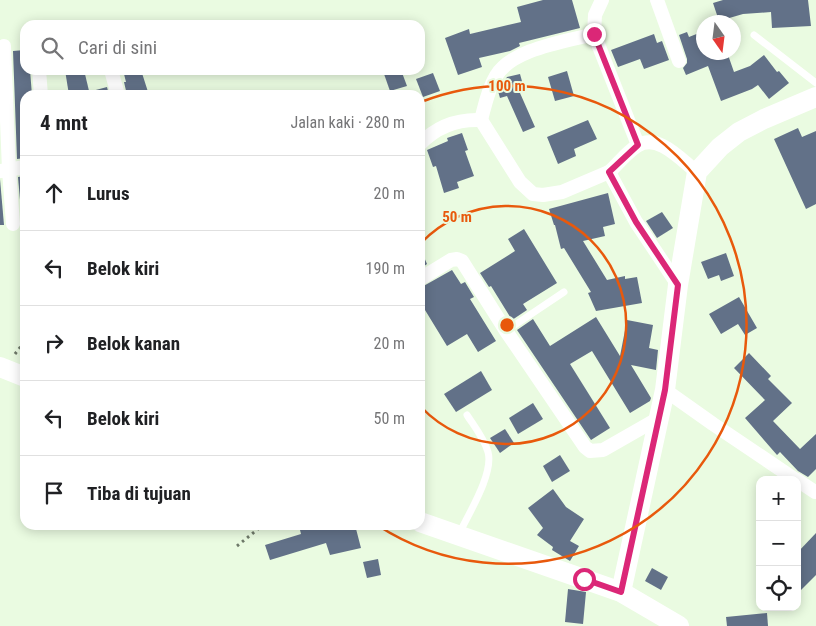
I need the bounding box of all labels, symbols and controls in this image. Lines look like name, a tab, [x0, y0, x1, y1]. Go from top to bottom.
north arrow	[696, 15, 741, 60]
search box	[20, 20, 425, 75]
route end	[583, 23, 606, 46]
icon: search	[38, 34, 66, 62]
text: Cari di sini	[78, 36, 157, 59]
text: 100 m	[488, 77, 526, 95]
text: 4 mnt	[40, 111, 88, 135]
text: Jalan kaki · 280 m	[290, 113, 405, 132]
icon: ahead	[40, 179, 68, 207]
text: Lurus	[87, 182, 130, 205]
text: 20 m	[373, 184, 405, 203]
text: 50 m	[442, 208, 472, 226]
icon: left	[40, 254, 68, 282]
text: Belok kiri	[87, 257, 159, 280]
text: 190 m	[366, 259, 405, 278]
centre of rings	[498, 316, 516, 334]
icon: right	[40, 329, 68, 357]
text: Belok kanan	[87, 332, 180, 355]
text: 20 m	[373, 334, 405, 353]
icon: left	[40, 404, 68, 432]
text: Belok kiri	[87, 407, 159, 430]
text: 50 m	[373, 409, 405, 428]
map controls	[756, 476, 801, 611]
button: +	[756, 476, 801, 521]
icon: arrive	[40, 479, 68, 507]
text: Tiba di tujuan	[87, 482, 191, 505]
button: −	[756, 521, 801, 566]
button: locate	[756, 566, 801, 611]
route start	[573, 568, 596, 591]

